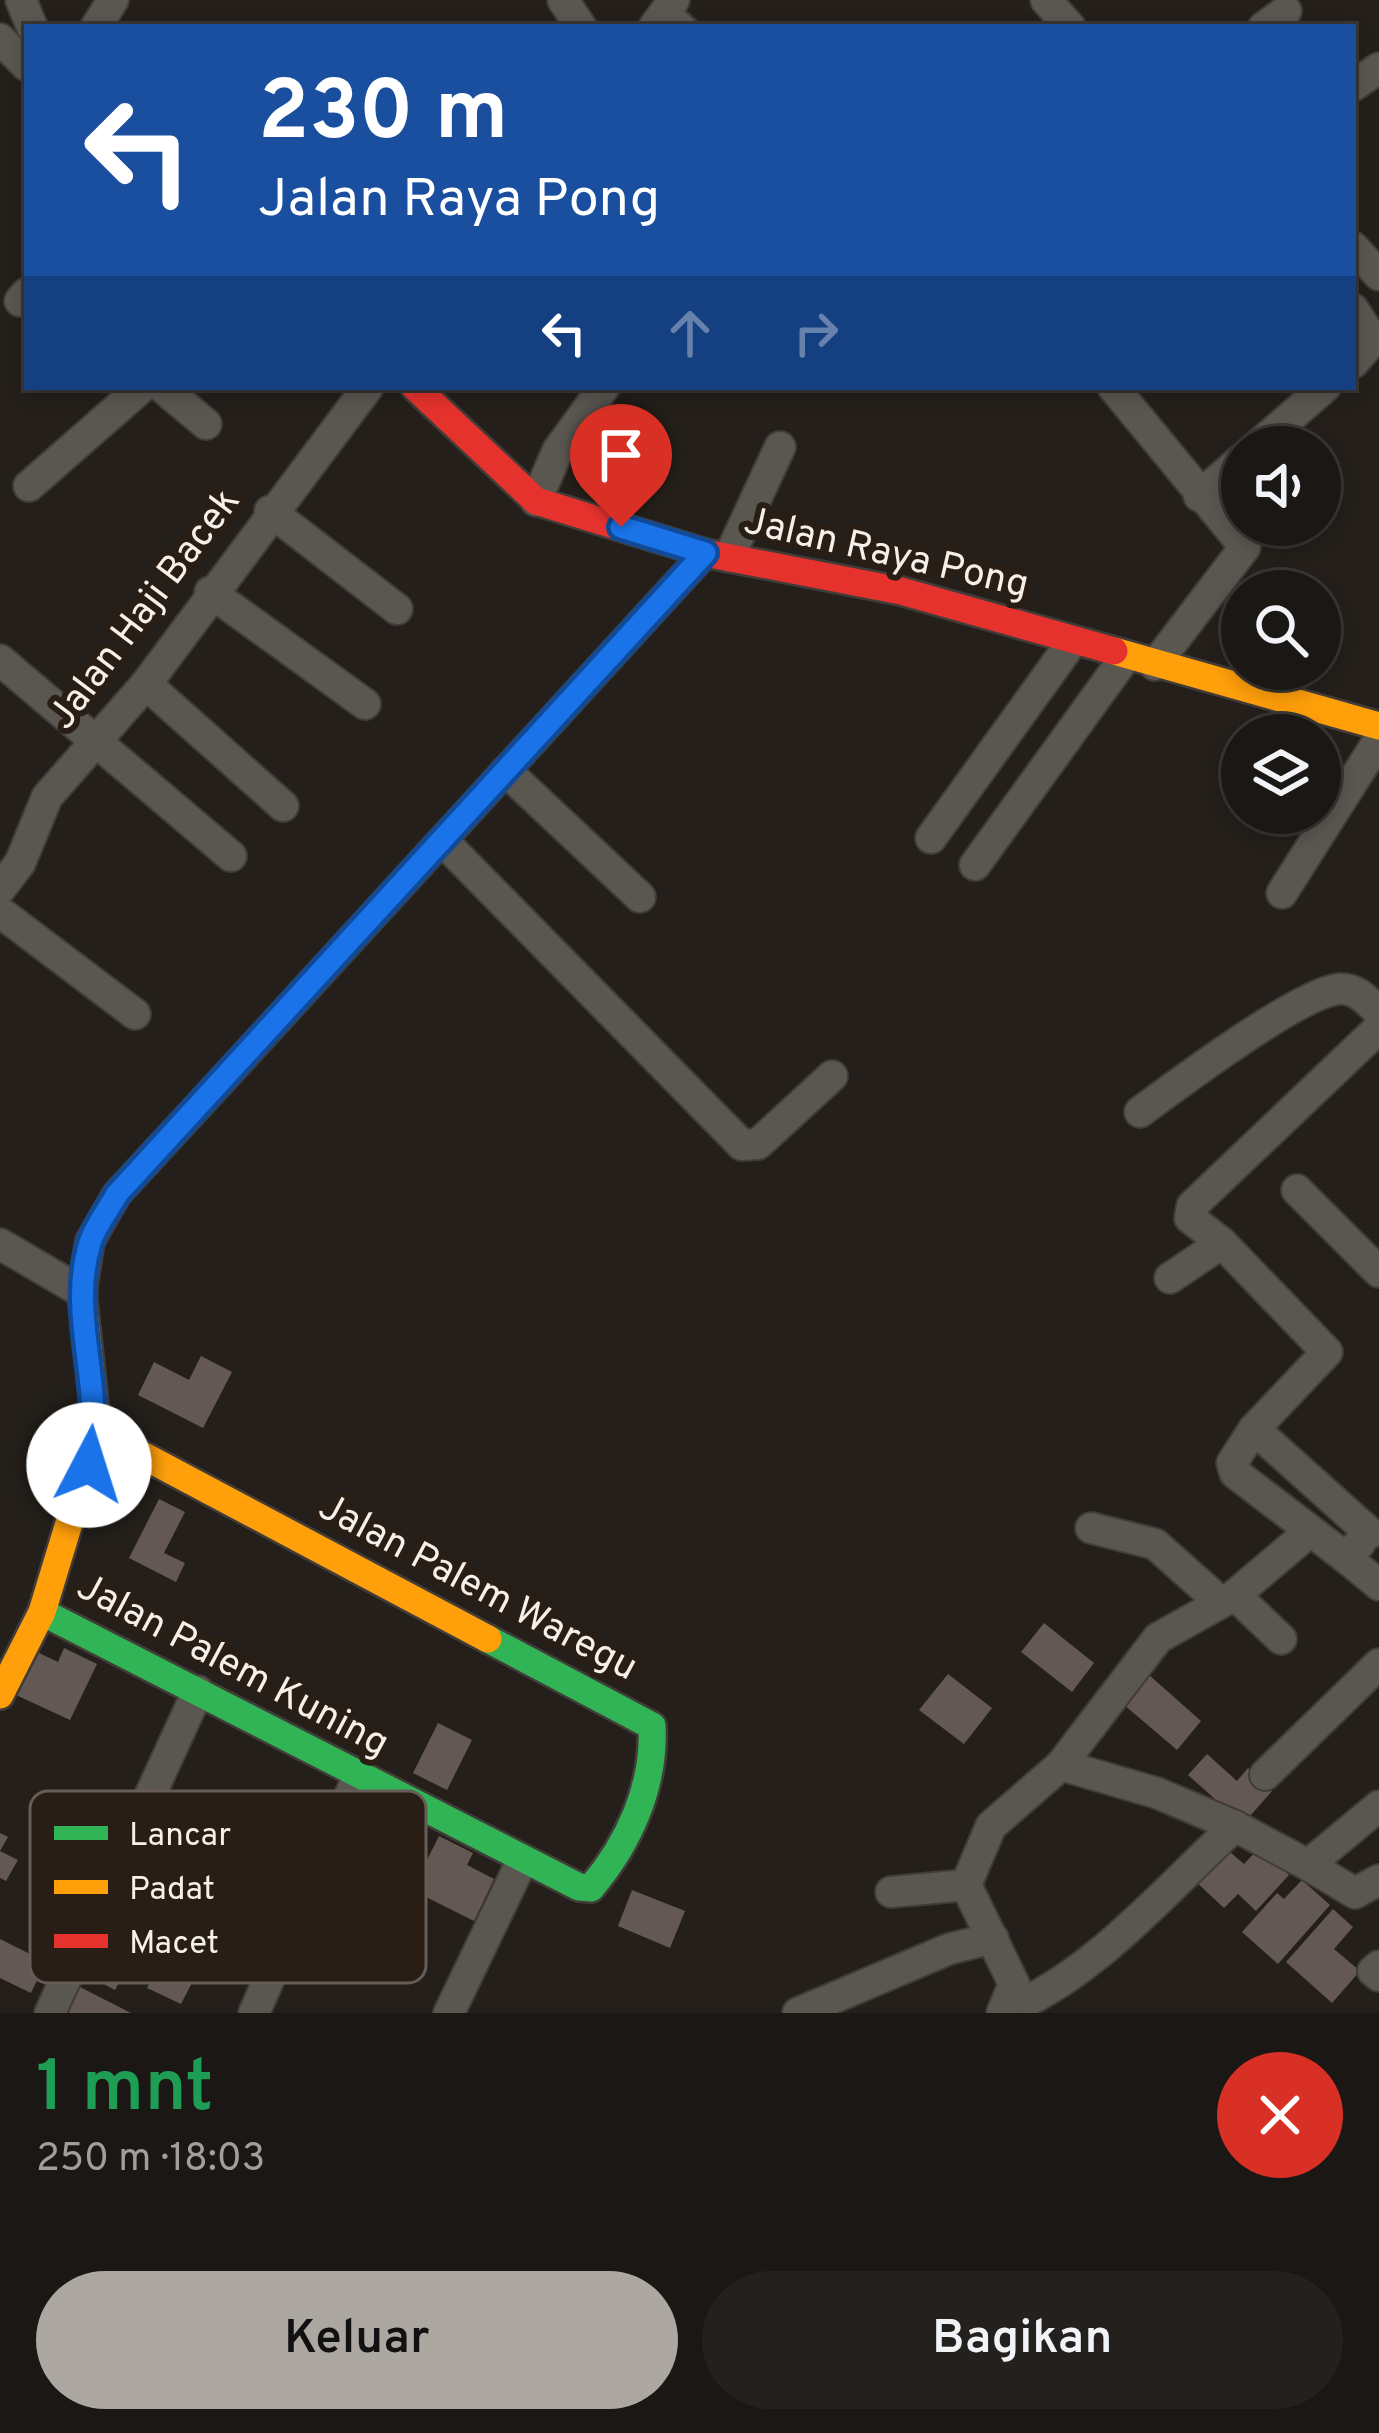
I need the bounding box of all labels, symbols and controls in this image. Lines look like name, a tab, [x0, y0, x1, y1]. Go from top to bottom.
text: 230 m	[258, 63, 508, 169]
icon: left	[60, 72, 216, 228]
text: Jalan Raya Pong	[258, 167, 660, 236]
icon: left	[531, 300, 597, 366]
icon: ahead	[657, 300, 723, 366]
icon: right	[783, 300, 849, 366]
pin	[570, 404, 672, 527]
icon: arrive	[588, 422, 654, 488]
map controls	[1221, 426, 1341, 834]
button: sound	[1221, 426, 1341, 546]
street label: Jalan Haji Bacek	[39, 480, 253, 740]
street label: Jalan Raya Pong	[739, 498, 1033, 612]
button: search	[1221, 570, 1341, 690]
button: layers	[1221, 714, 1341, 834]
position arrow	[26, 1402, 152, 1528]
street label: Jalan Palem Waregu	[309, 1484, 645, 1694]
street label: Jalan Palem Kuning	[68, 1564, 396, 1770]
legend	[30, 1791, 426, 1983]
text: Lancar	[129, 1816, 231, 1858]
text: Padat	[129, 1870, 215, 1912]
text: Macet	[129, 1924, 219, 1966]
text: 1 mnt	[36, 2045, 213, 2137]
button: close	[1217, 2052, 1343, 2178]
text: 250 m · 18:03	[36, 2136, 265, 2185]
button: Keluar	[36, 2271, 678, 2409]
button: Bagikan	[702, 2271, 1343, 2409]

